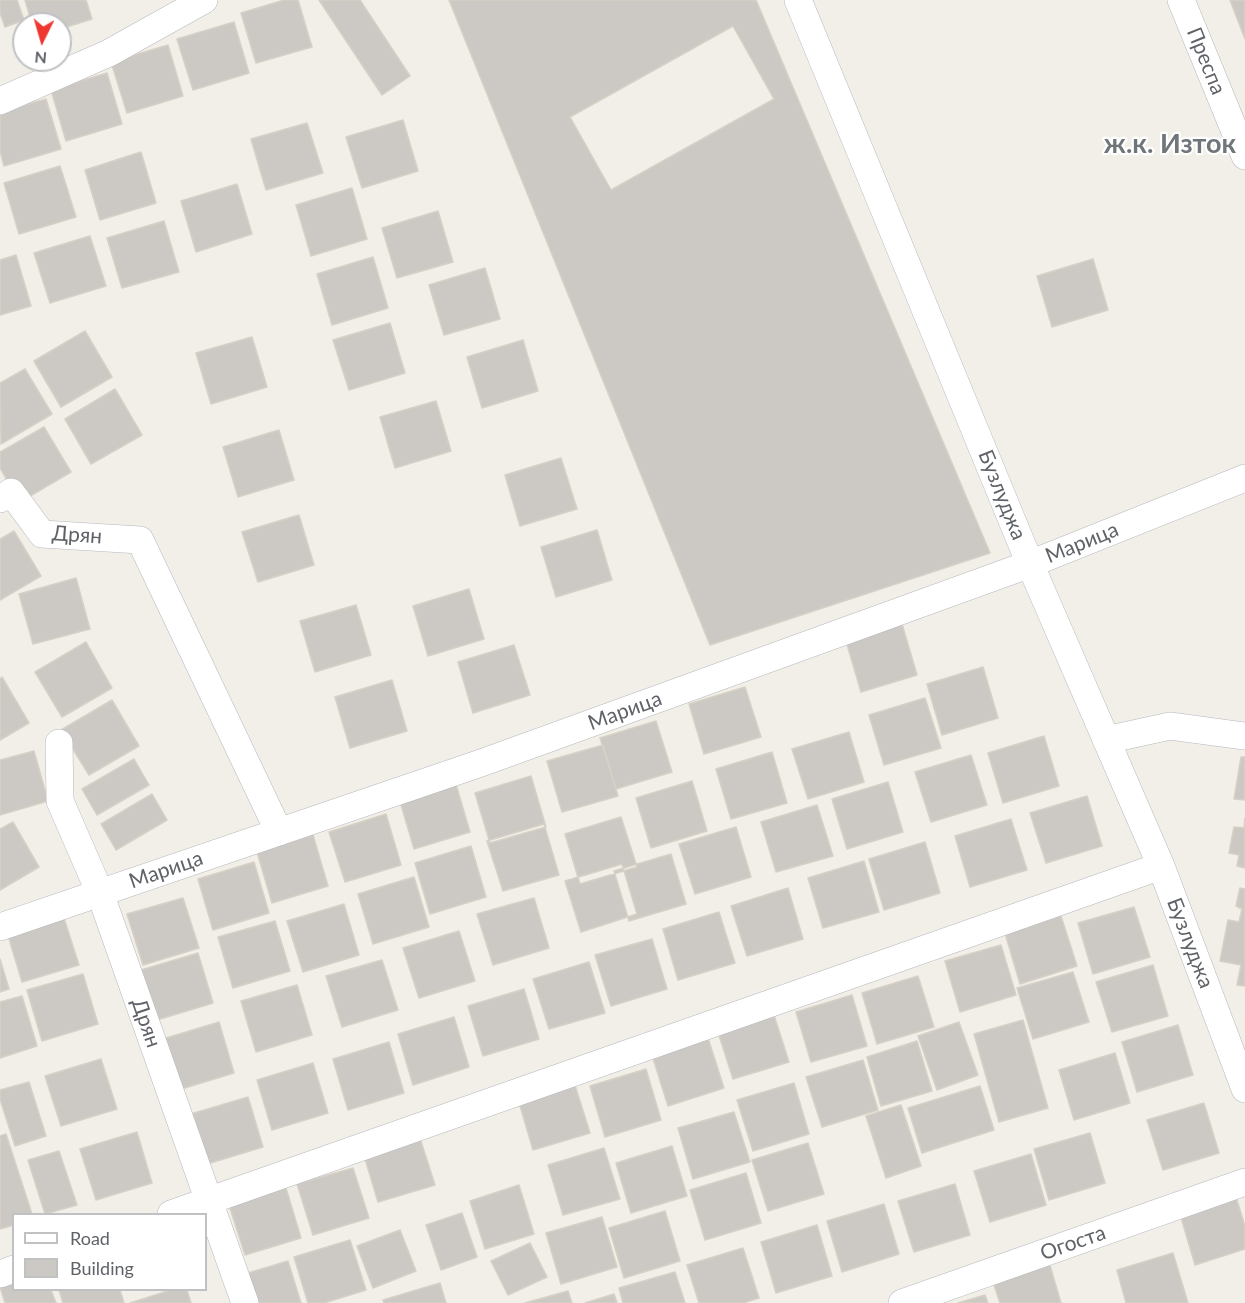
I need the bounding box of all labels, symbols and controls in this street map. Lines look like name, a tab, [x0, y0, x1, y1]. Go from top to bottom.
north arrow	[12, 12, 72, 72]
street label: Преспа	[1181, 24, 1231, 98]
text: N	[34, 48, 48, 68]
district label: ж.к. Изток	[1104, 128, 1236, 160]
street label: Бузлуджа	[973, 446, 1031, 544]
street label: Марица	[1042, 517, 1122, 569]
street label: Дрян	[51, 521, 103, 549]
street label: Марица	[585, 686, 665, 736]
street label: Марица	[126, 846, 206, 894]
street label: Бузлуджа	[1161, 894, 1219, 992]
street label: Дрян	[126, 995, 166, 1051]
legend	[12, 1213, 207, 1291]
street label: Огоста	[1037, 1220, 1109, 1266]
text: Road	[70, 1227, 110, 1249]
text: Building	[70, 1257, 134, 1279]

